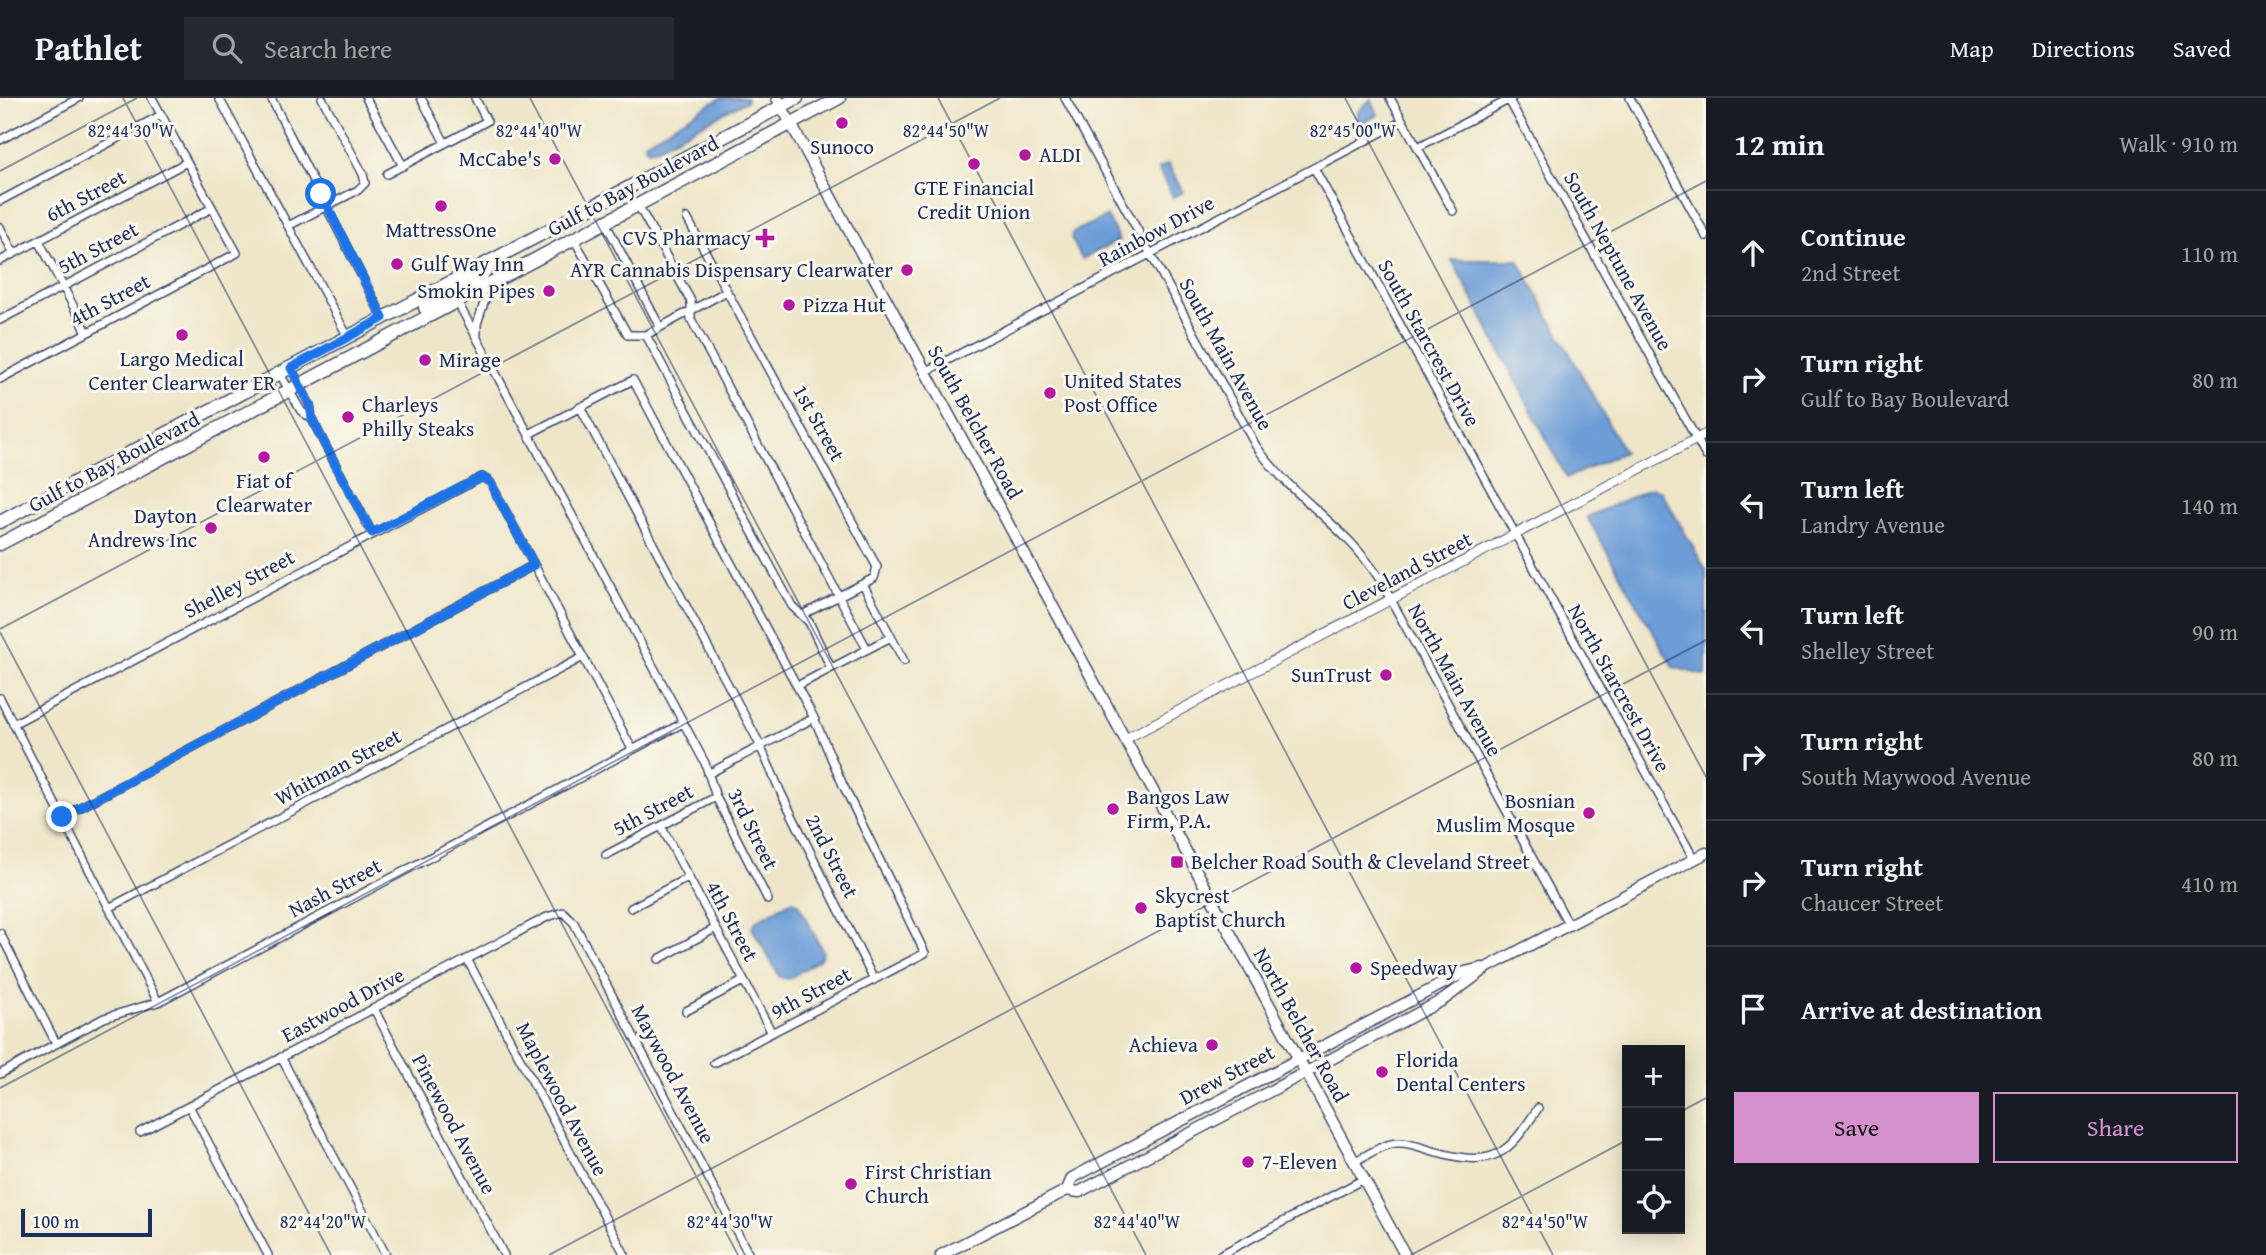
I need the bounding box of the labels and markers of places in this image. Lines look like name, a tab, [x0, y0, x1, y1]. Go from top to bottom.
marker: Sunoco	[834, 115, 850, 131]
place label: Sunoco	[810, 131, 874, 162]
place label: ALDI	[1039, 139, 1081, 170]
place label: McCabe's	[459, 143, 541, 174]
marker: ALDI	[1017, 147, 1033, 163]
marker: McCabe's	[547, 151, 563, 167]
marker: GTE Financial Credit Union	[966, 156, 982, 172]
place label: GTE Financial Credit Union	[914, 172, 1034, 227]
marker: MattressOne	[433, 198, 449, 214]
place label: MattressOne	[385, 214, 497, 245]
place label: CVS Pharmacy	[622, 222, 752, 253]
marker: CVS Pharmacy	[757, 230, 773, 246]
place label: Gulf Way Inn	[411, 248, 524, 279]
place label: AYR Cannabis Dispensary Clearwater	[570, 254, 893, 285]
marker: Gulf Way Inn	[389, 256, 405, 272]
marker: AYR Cannabis Dispensary Clearwater	[899, 262, 915, 278]
place label: Smokin Pipes	[417, 275, 535, 306]
marker: Smokin Pipes	[541, 283, 557, 299]
place label: Pizza Hut	[803, 289, 886, 320]
marker: Pizza Hut	[781, 297, 797, 313]
marker: Largo Medical Center Clearwater ER	[174, 327, 190, 343]
place label: Largo Medical Center Clearwater ER	[88, 343, 276, 398]
place label: Mirage	[439, 344, 501, 375]
marker: Mirage	[417, 352, 433, 368]
place label: United States Post Office	[1064, 365, 1182, 420]
marker: United States Post Office	[1042, 385, 1058, 401]
place label: Charleys Philly Steaks	[362, 389, 474, 444]
marker: Charleys Philly Steaks	[340, 409, 356, 425]
marker: Fiat of Clearwater	[256, 449, 272, 465]
place label: Fiat of Clearwater	[216, 465, 312, 520]
place label: Dayton Andrews Inc	[88, 500, 197, 555]
marker: Dayton Andrews Inc	[203, 520, 219, 536]
place label: SunTrust	[1291, 659, 1373, 690]
marker: SunTrust	[1378, 667, 1394, 683]
place label: Bangos Law Firm, P.A.	[1127, 781, 1230, 836]
place label: Bosnian Muslim Mosque	[1436, 785, 1575, 840]
marker: Bangos Law Firm, P.A.	[1105, 801, 1121, 817]
marker: Bosnian Muslim Mosque	[1581, 805, 1597, 821]
place label: Belcher Road South & Cleveland Street	[1191, 846, 1530, 877]
marker: Belcher Road South & Cleveland Street	[1169, 854, 1185, 870]
place label: Skycrest Baptist Church	[1155, 880, 1286, 935]
marker: Skycrest Baptist Church	[1133, 900, 1149, 916]
place label: Speedway	[1370, 952, 1458, 983]
marker: Speedway	[1348, 960, 1364, 976]
place label: Achieva	[1129, 1029, 1198, 1060]
marker: Achieva	[1204, 1037, 1220, 1053]
place label: Florida Dental Centers	[1396, 1044, 1526, 1099]
marker: Florida Dental Centers	[1374, 1064, 1390, 1080]
place label: 7-Eleven	[1262, 1146, 1338, 1177]
marker: 7-Eleven	[1240, 1154, 1256, 1170]
place label: First Christian Church	[865, 1156, 991, 1211]
marker: First Christian Church	[843, 1176, 859, 1192]

